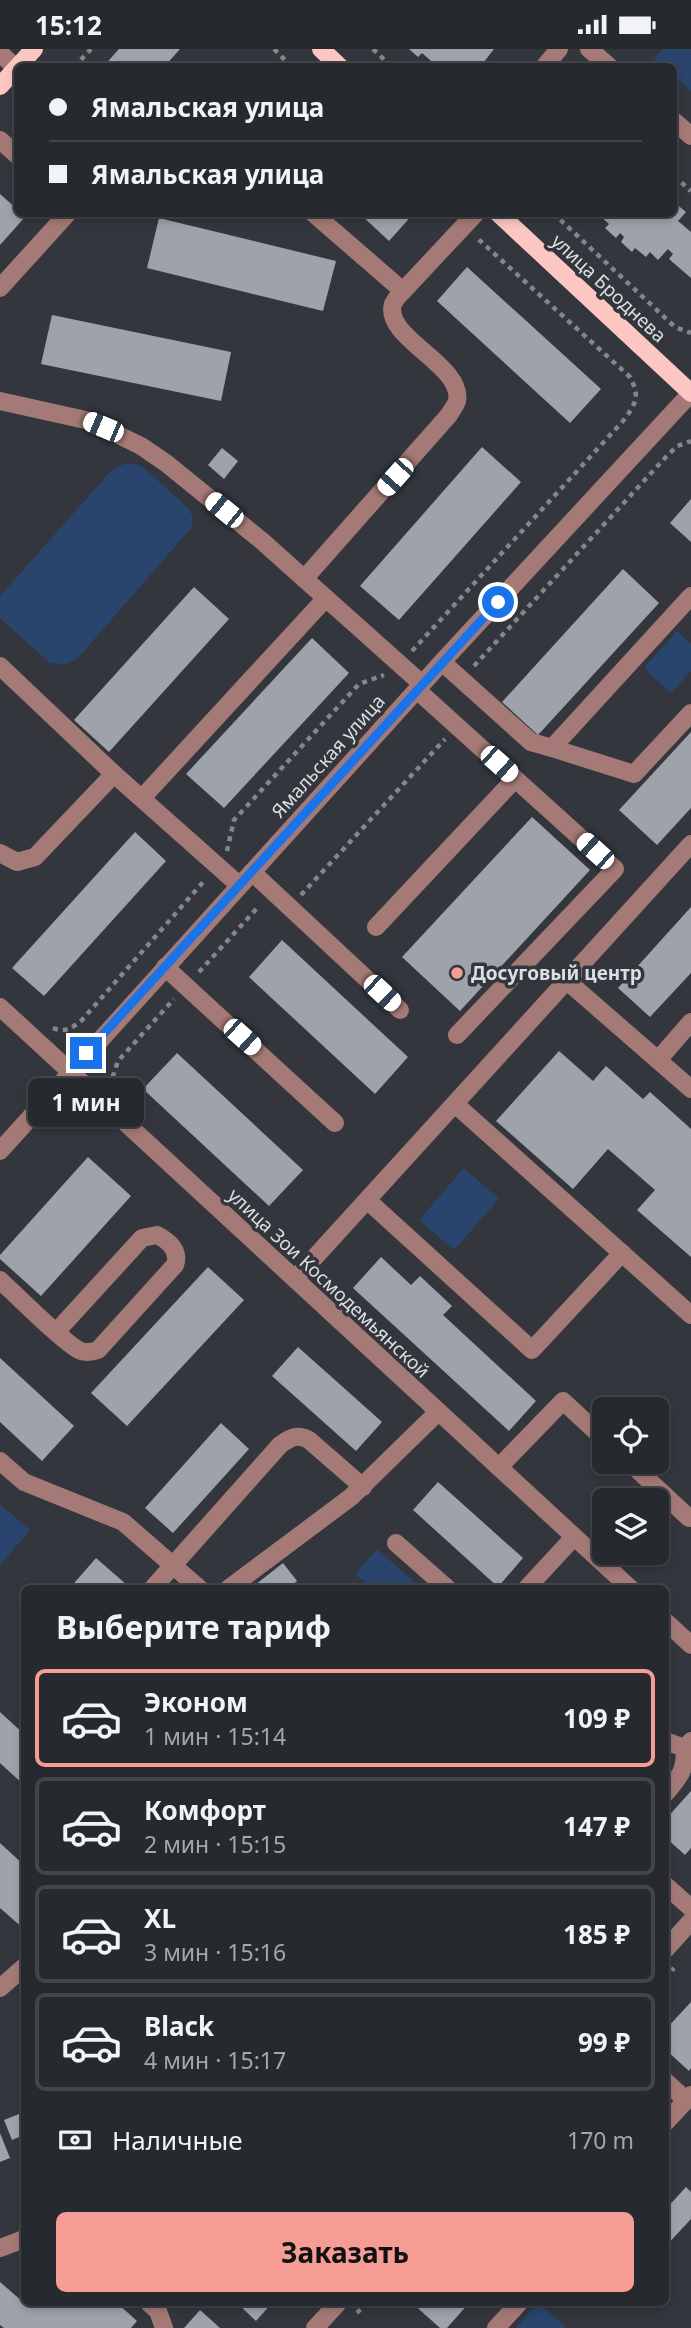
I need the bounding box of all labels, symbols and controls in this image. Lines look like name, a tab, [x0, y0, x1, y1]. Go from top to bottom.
text: 15:12	[35, 7, 102, 43]
text: Ямальская улица	[91, 89, 324, 125]
text: Ямальская улица	[91, 156, 324, 192]
street label: улица Броднева	[546, 228, 672, 348]
car	[80, 409, 127, 445]
car	[374, 454, 417, 500]
car	[202, 489, 247, 531]
route start	[482, 586, 514, 618]
street label: Ямальская улица	[265, 689, 391, 823]
car	[477, 742, 522, 786]
car	[573, 829, 618, 873]
place label: Досуговый центр	[471, 960, 642, 986]
marker: Досуговый центр	[449, 965, 465, 981]
car	[360, 971, 405, 1015]
car	[220, 1015, 265, 1059]
route end	[70, 1037, 102, 1069]
callout: 1 мин	[28, 1077, 144, 1127]
text: 1 мин	[52, 1086, 120, 1118]
street label: улица Зои Космодемьянской	[222, 1182, 436, 1384]
map controls	[592, 1397, 669, 1565]
button: locate	[592, 1397, 669, 1474]
button: layers	[592, 1488, 669, 1565]
text: Выберите тариф	[56, 1605, 331, 1648]
text: Эконом	[144, 1684, 248, 1720]
icon: car	[60, 1687, 123, 1750]
text: 109 ₽	[563, 1700, 630, 1736]
text: 1 мин · 15:14	[144, 1720, 286, 1752]
text: Комфорт	[144, 1792, 266, 1828]
icon: car	[60, 1795, 123, 1858]
text: 147 ₽	[563, 1808, 630, 1844]
text: 2 мин · 15:15	[144, 1828, 286, 1860]
text: XL	[144, 1900, 176, 1936]
icon: car	[60, 1903, 123, 1966]
text: 185 ₽	[563, 1916, 630, 1952]
text: 3 мин · 15:16	[144, 1936, 286, 1968]
text: Black	[144, 2008, 214, 2044]
icon: car	[60, 2011, 123, 2074]
text: 99 ₽	[578, 2024, 630, 2060]
text: 4 мин · 15:17	[144, 2044, 286, 2076]
icon: cash	[56, 2121, 94, 2159]
text: Наличные	[112, 2122, 243, 2158]
text: 170 m	[567, 2124, 634, 2156]
button: Заказать	[56, 2212, 634, 2292]

